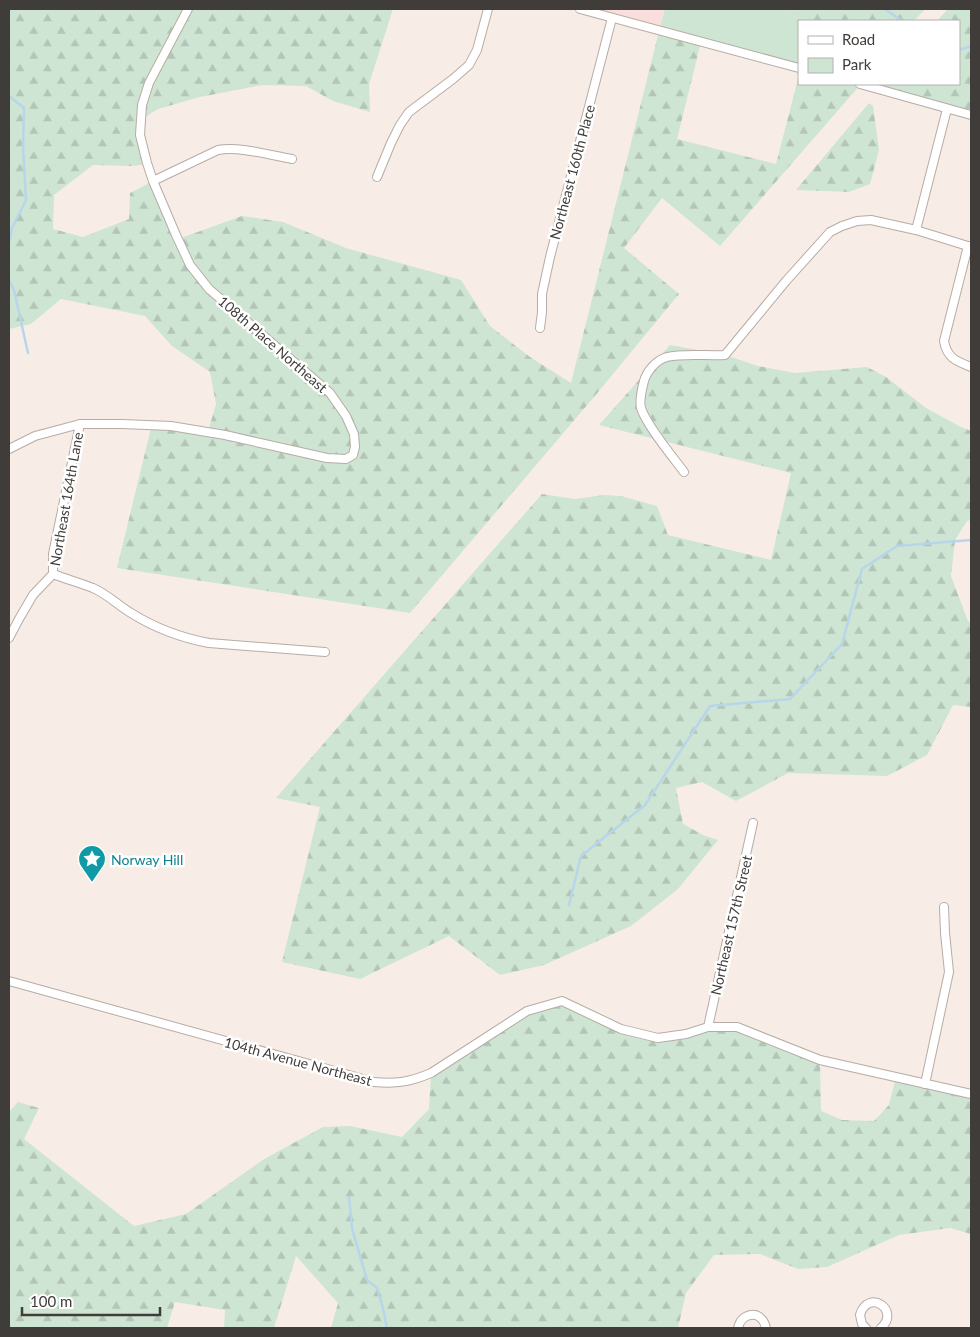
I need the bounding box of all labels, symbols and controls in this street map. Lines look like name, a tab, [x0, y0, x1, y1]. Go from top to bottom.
legend	[798, 20, 960, 85]
text: Road	[842, 30, 875, 48]
text: Park	[842, 55, 872, 73]
street label: Northeast 160th Place	[546, 103, 598, 241]
street label: 108th Place Northeast	[215, 292, 331, 396]
street label: Northeast 164th Lane	[46, 431, 86, 567]
place icon: Norway Hill	[77, 844, 107, 883]
place label: Norway Hill	[111, 851, 183, 868]
street label: Northeast 157th Street	[707, 853, 755, 997]
street label: 104th Avenue Northeast	[222, 1033, 374, 1089]
scale bar	[22, 1284, 160, 1316]
text: 100 m	[30, 1292, 72, 1310]

